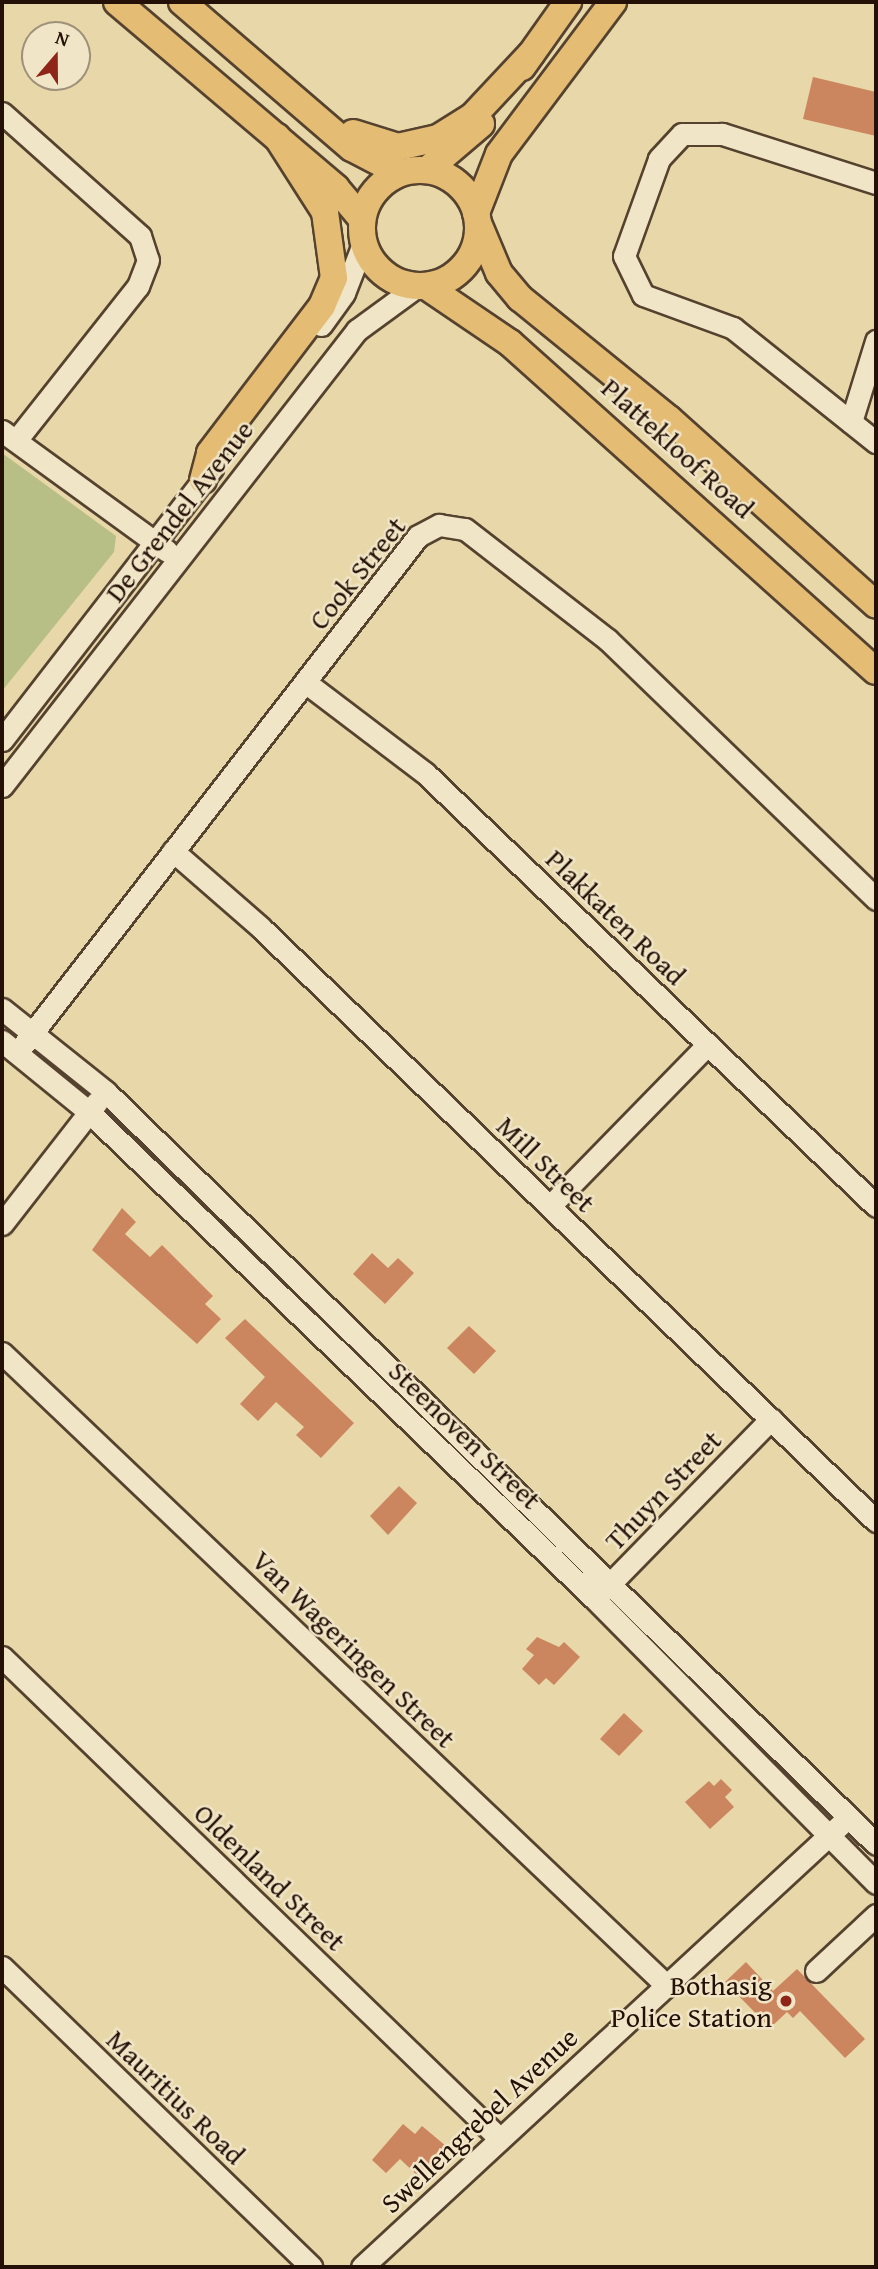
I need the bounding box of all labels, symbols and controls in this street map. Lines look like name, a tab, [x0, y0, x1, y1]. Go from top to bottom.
north arrow	[21, 21, 91, 91]
text: N	[52, 23, 73, 53]
street label: Plattekloof Road	[595, 371, 761, 525]
street label: De Grendel Avenue	[98, 414, 260, 608]
street label: Cook Street	[301, 510, 413, 636]
street label: Plakkaten Road	[539, 842, 693, 992]
street label: Mill Street	[490, 1109, 602, 1219]
street label: Steenoven Street	[382, 1354, 548, 1516]
street label: Thuyn Street	[598, 1423, 728, 1557]
street label: Van Wageringen Street	[245, 1543, 463, 1755]
street label: Oldenland Street	[187, 1796, 353, 1958]
place label: Bothasig Police Station	[611, 1968, 772, 2034]
marker: Bothasig Police Station	[778, 1993, 794, 2009]
street label: Swellengrebel Avenue	[374, 2020, 584, 2220]
street label: Mauritius Road	[100, 2023, 252, 2171]

